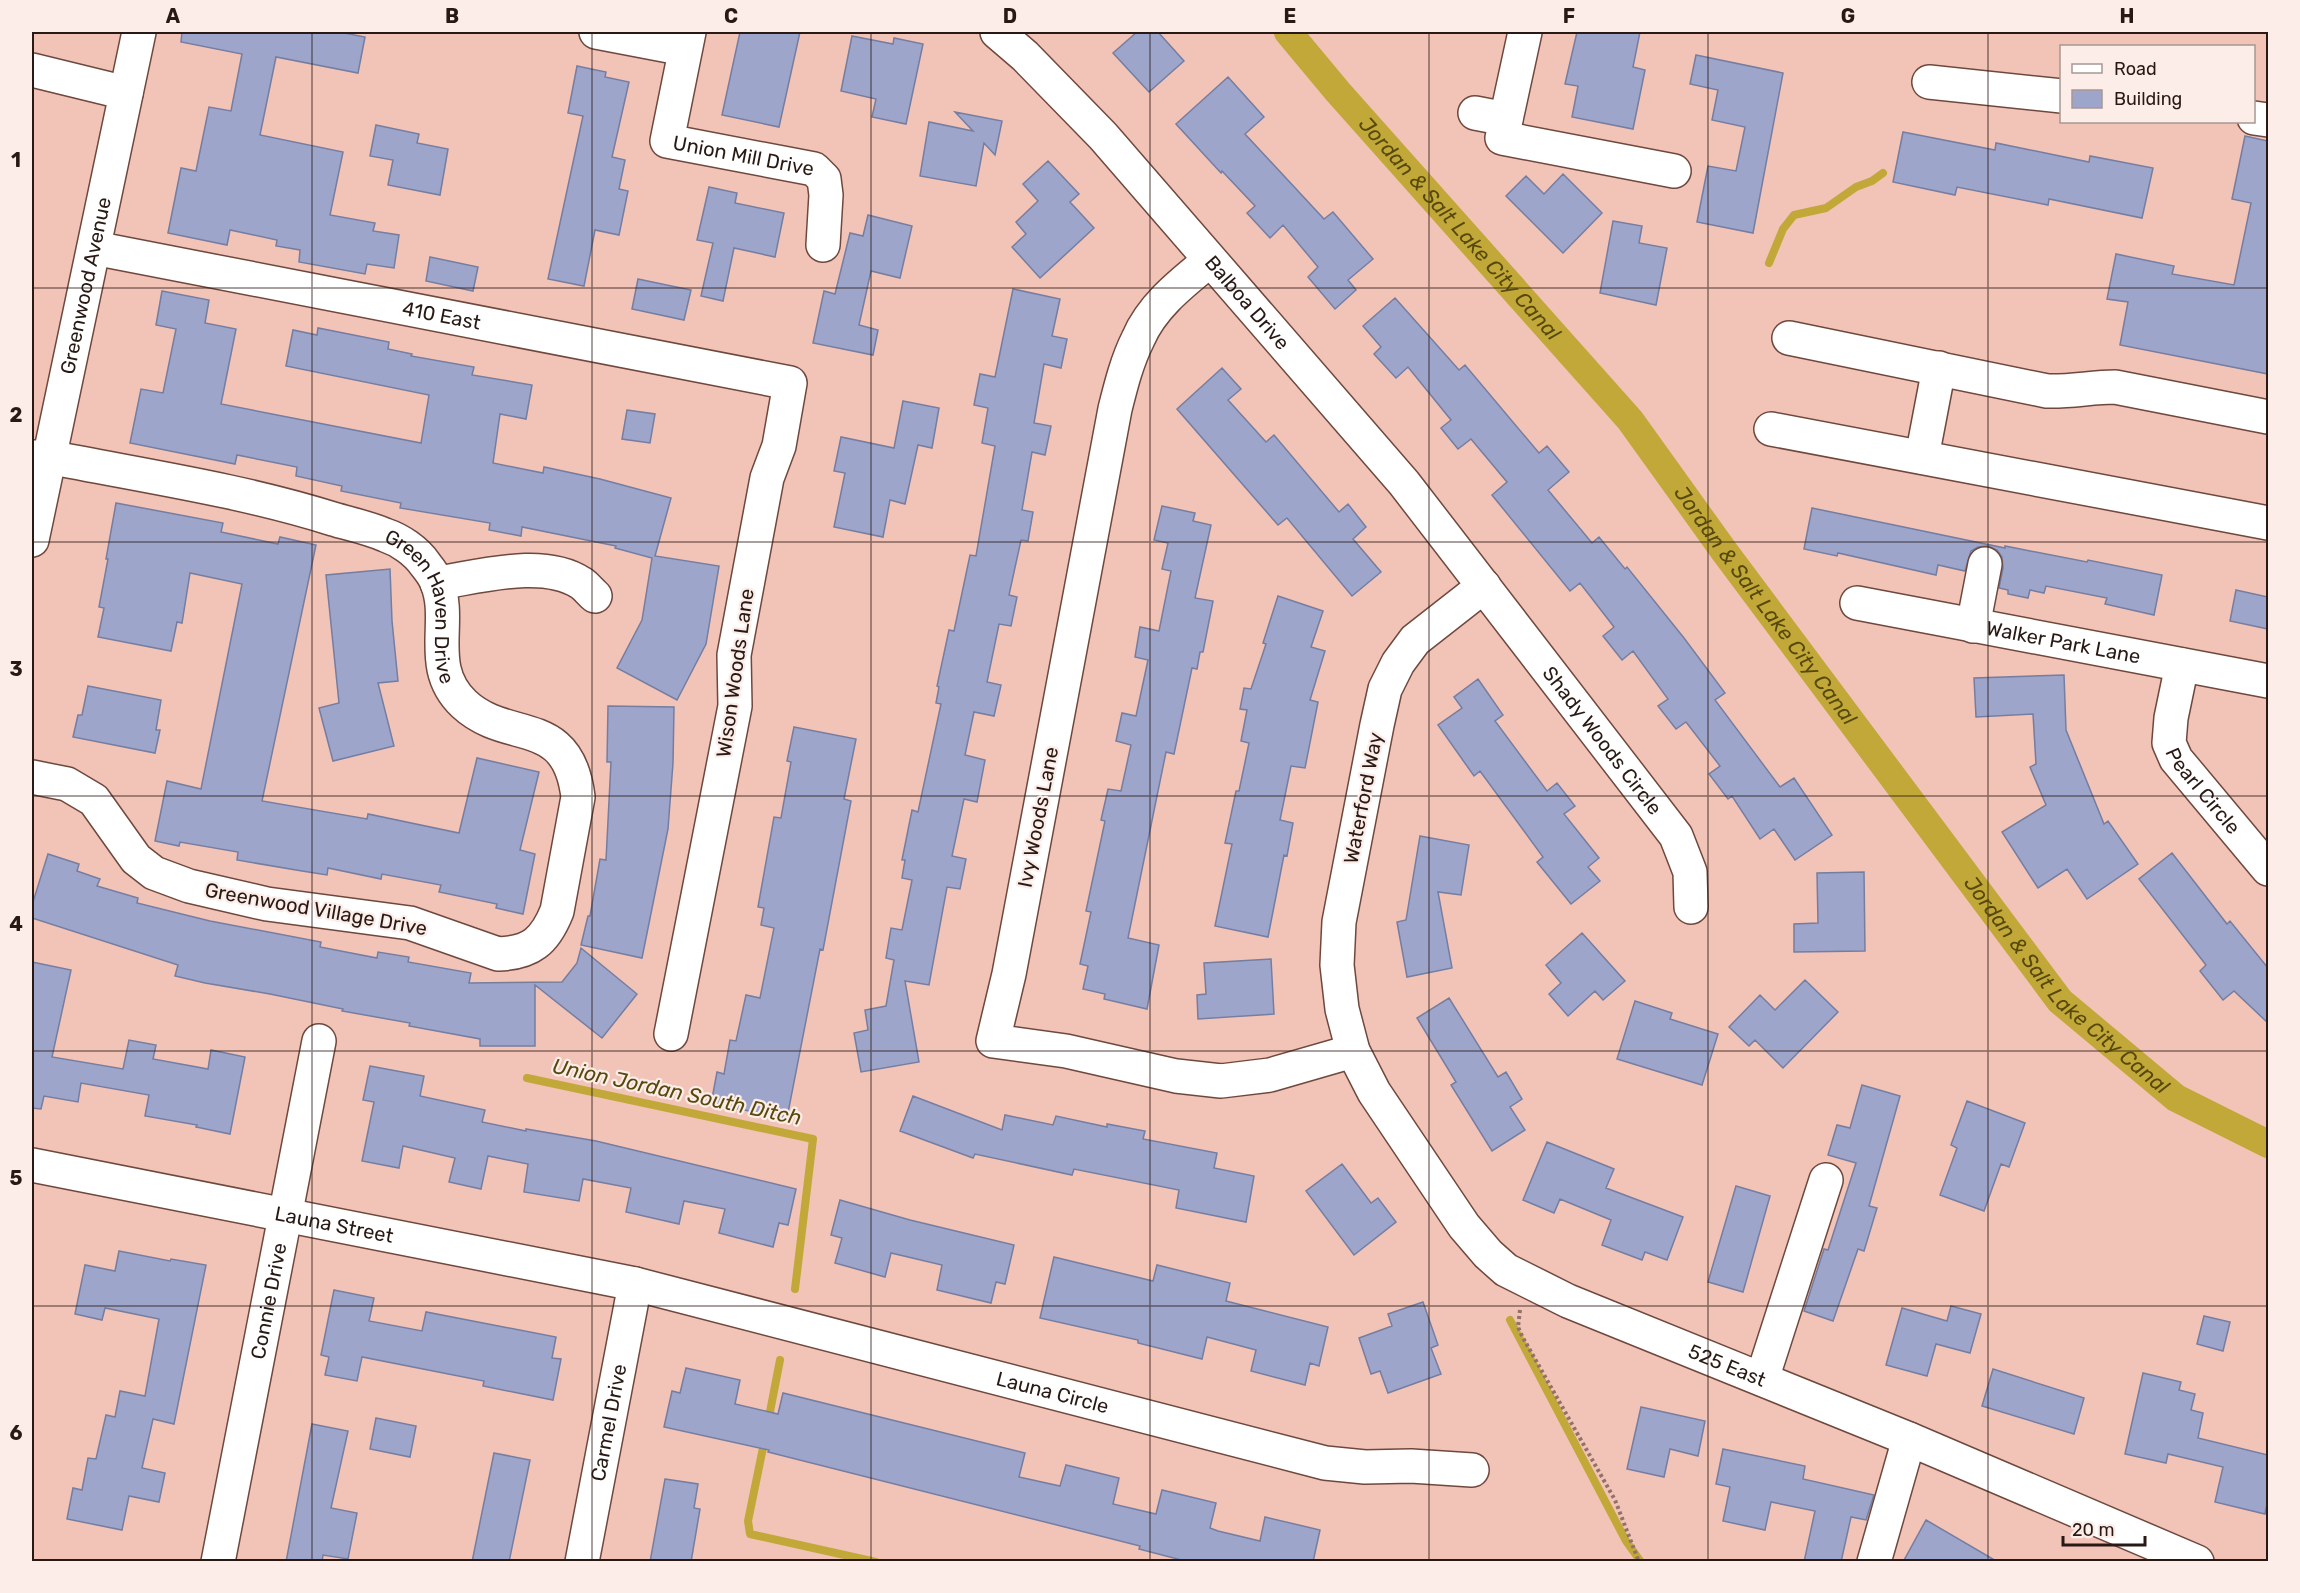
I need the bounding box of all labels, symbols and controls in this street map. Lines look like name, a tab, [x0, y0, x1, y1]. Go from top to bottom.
text: A	[166, 4, 181, 28]
text: B	[445, 4, 459, 28]
text: C	[724, 4, 738, 28]
text: D	[1003, 4, 1017, 28]
text: E	[1284, 4, 1296, 28]
text: F	[1563, 4, 1575, 28]
text: G	[1841, 4, 1855, 28]
text: H	[2120, 4, 2134, 28]
legend	[2060, 45, 2255, 123]
text: Road	[2114, 58, 2157, 80]
text: Building	[2114, 88, 2182, 110]
water label: Jordan & Salt Lake City Canal	[1354, 111, 1567, 346]
street label: Union Mill Drive	[671, 130, 816, 181]
text: 1	[11, 148, 21, 172]
street label: Greenwood Avenue	[55, 195, 116, 376]
street label: Balboa Drive	[1200, 251, 1295, 354]
street label: 410 East	[400, 296, 483, 335]
text: 2	[10, 403, 23, 427]
water label: Jordan & Salt Lake City Canal	[1669, 481, 1863, 730]
street label: Green Haven Drive	[381, 524, 460, 687]
street label: Wison Woods Lane	[711, 587, 759, 759]
street label: Walker Park Lane	[1984, 616, 2142, 669]
text: 3	[9, 657, 23, 681]
street label: Shady Woods Circle	[1538, 661, 1667, 819]
street label: Waterford Way	[1338, 730, 1388, 866]
street label: Pearl Circle	[2161, 744, 2245, 839]
street label: Ivy Woods Lane	[1013, 745, 1063, 889]
water label: Jordan & Salt Lake City Canal	[1959, 871, 2175, 1099]
street label: Greenwood Village Drive	[203, 878, 429, 940]
text: 4	[9, 912, 23, 936]
water label: Union Jordan South Ditch	[550, 1053, 804, 1130]
text: 5	[10, 1166, 23, 1190]
street label: Launa Street	[273, 1201, 396, 1248]
street label: Connie Drive	[246, 1241, 292, 1361]
street label: 525 East	[1685, 1339, 1770, 1392]
street label: Carmel Drive	[586, 1362, 632, 1483]
street label: Launa Circle	[994, 1366, 1111, 1418]
text: 6	[9, 1421, 23, 1445]
scale bar	[2063, 1509, 2146, 1547]
text: 20 m	[2072, 1519, 2114, 1541]

